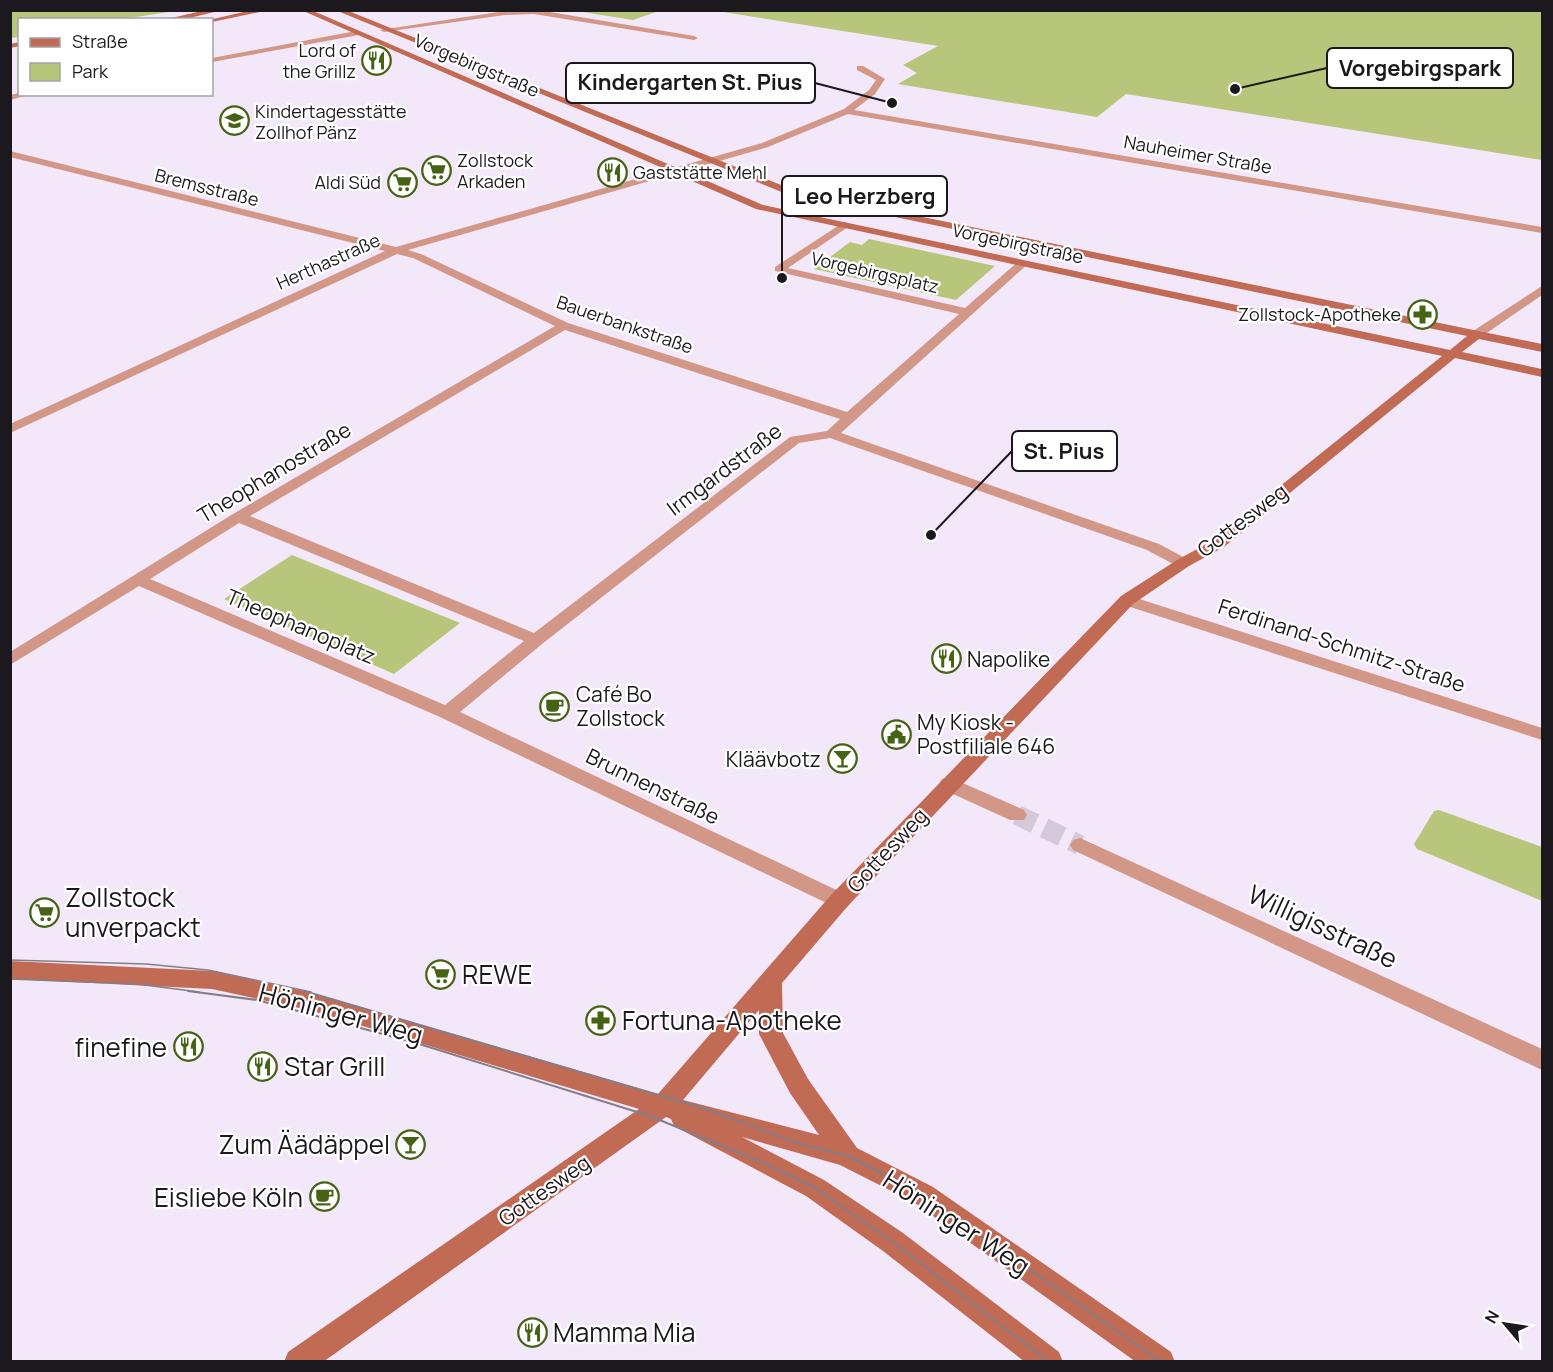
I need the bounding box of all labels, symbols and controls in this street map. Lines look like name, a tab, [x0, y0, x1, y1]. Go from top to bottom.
legend	[18, 18, 213, 96]
street label: Vorgebirgstraße	[411, 28, 543, 102]
text: Straße	[72, 29, 128, 53]
place label: Lord of the Grillz	[283, 38, 357, 83]
restaurant icon: Lord of the Grillz	[361, 44, 393, 76]
callout: Vorgebirgspark	[1327, 48, 1513, 88]
text: Vorgebirgspark	[1339, 53, 1502, 83]
text: Park	[72, 59, 109, 83]
callout: Kindergarten St. Pius	[566, 63, 815, 103]
text: Kindergarten St. Pius	[577, 67, 803, 97]
place label: Kindertagesstätte Zollhof Pänz	[255, 99, 407, 144]
school or university icon: Kindertagesstätte Zollhof Pänz	[218, 105, 250, 137]
street label: Nauheimer Straße	[1122, 129, 1274, 179]
place label: Zollstock Arkaden	[457, 148, 534, 193]
supermarket icon: Zollstock Arkaden	[420, 154, 452, 186]
restaurant icon: Gaststätte Mehl	[596, 156, 628, 188]
place label: Gaststätte Mehl	[633, 160, 767, 184]
street label: Bremsstraße	[152, 162, 262, 212]
supermarket icon: Aldi Süd	[386, 166, 418, 198]
place label: Aldi Süd	[314, 170, 381, 194]
callout: Leo Herzberg	[782, 176, 947, 216]
text: Leo Herzberg	[794, 181, 936, 211]
street label: Vorgebirgstraße	[950, 217, 1086, 269]
street label: Herthastraße	[272, 227, 384, 295]
street label: Vorgebirgsplatz	[809, 246, 941, 298]
street label: Bauerbankstraße	[554, 289, 696, 359]
pharmacy icon: Zollstock-Apotheke	[1406, 298, 1438, 330]
place label: Zollstock-Apotheke	[1238, 302, 1401, 326]
street label: Theophanostraße	[192, 415, 356, 529]
street label: Irmgardstraße	[661, 417, 787, 521]
callout: St. Pius	[1012, 431, 1117, 471]
text: St. Pius	[1024, 436, 1105, 466]
street label: Gottesweg	[1191, 477, 1293, 563]
street label: Theophanoplatz	[222, 582, 380, 670]
street label: Ferdinand-Schmitz-Straße	[1215, 592, 1469, 698]
restaurant icon: Napolike	[930, 643, 962, 675]
place label: Napolike	[967, 645, 1050, 673]
place label: Café Bo Zollstock	[576, 680, 665, 732]
cafe icon: Café Bo Zollstock	[539, 690, 571, 722]
place label: My Kiosk - Postfiliale 646	[917, 708, 1055, 760]
public building icon: My Kiosk - Postfiliale 646	[880, 718, 912, 750]
street label: Brunnenstraße	[582, 742, 724, 830]
bar icon: Kläävbotz	[826, 743, 858, 775]
place label: Kläävbotz	[726, 745, 821, 773]
street label: Gottesweg	[841, 802, 933, 898]
street label: Willigisstraße	[1242, 876, 1404, 976]
place label: Zollstock unverpackt	[65, 879, 201, 945]
supermarket icon: Zollstock unverpackt	[28, 896, 60, 928]
place label: REWE	[462, 956, 532, 992]
supermarket icon: REWE	[425, 958, 457, 990]
street label: Höninger Weg	[255, 974, 427, 1052]
place label: Fortuna-Apotheke	[622, 1002, 842, 1038]
pharmacy icon: Fortuna-Apotheke	[585, 1004, 617, 1036]
place label: finefine	[75, 1029, 167, 1065]
restaurant icon: finefine	[172, 1031, 204, 1063]
place label: Star Grill	[284, 1048, 385, 1084]
restaurant icon: Star Grill	[247, 1050, 279, 1082]
place label: Zum Äädäppel	[219, 1126, 390, 1162]
bar icon: Zum Äädäppel	[395, 1128, 427, 1160]
street label: Gottesweg	[493, 1148, 595, 1232]
street label: Höninger Weg	[876, 1161, 1038, 1283]
place label: Eisliebe Köln	[154, 1179, 303, 1215]
cafe icon: Eisliebe Köln	[308, 1181, 340, 1213]
north arrow	[1475, 1294, 1535, 1354]
text: N	[1479, 1306, 1504, 1327]
place label: Mamma Mia	[553, 1314, 695, 1350]
restaurant icon: Mamma Mia	[516, 1316, 548, 1348]

